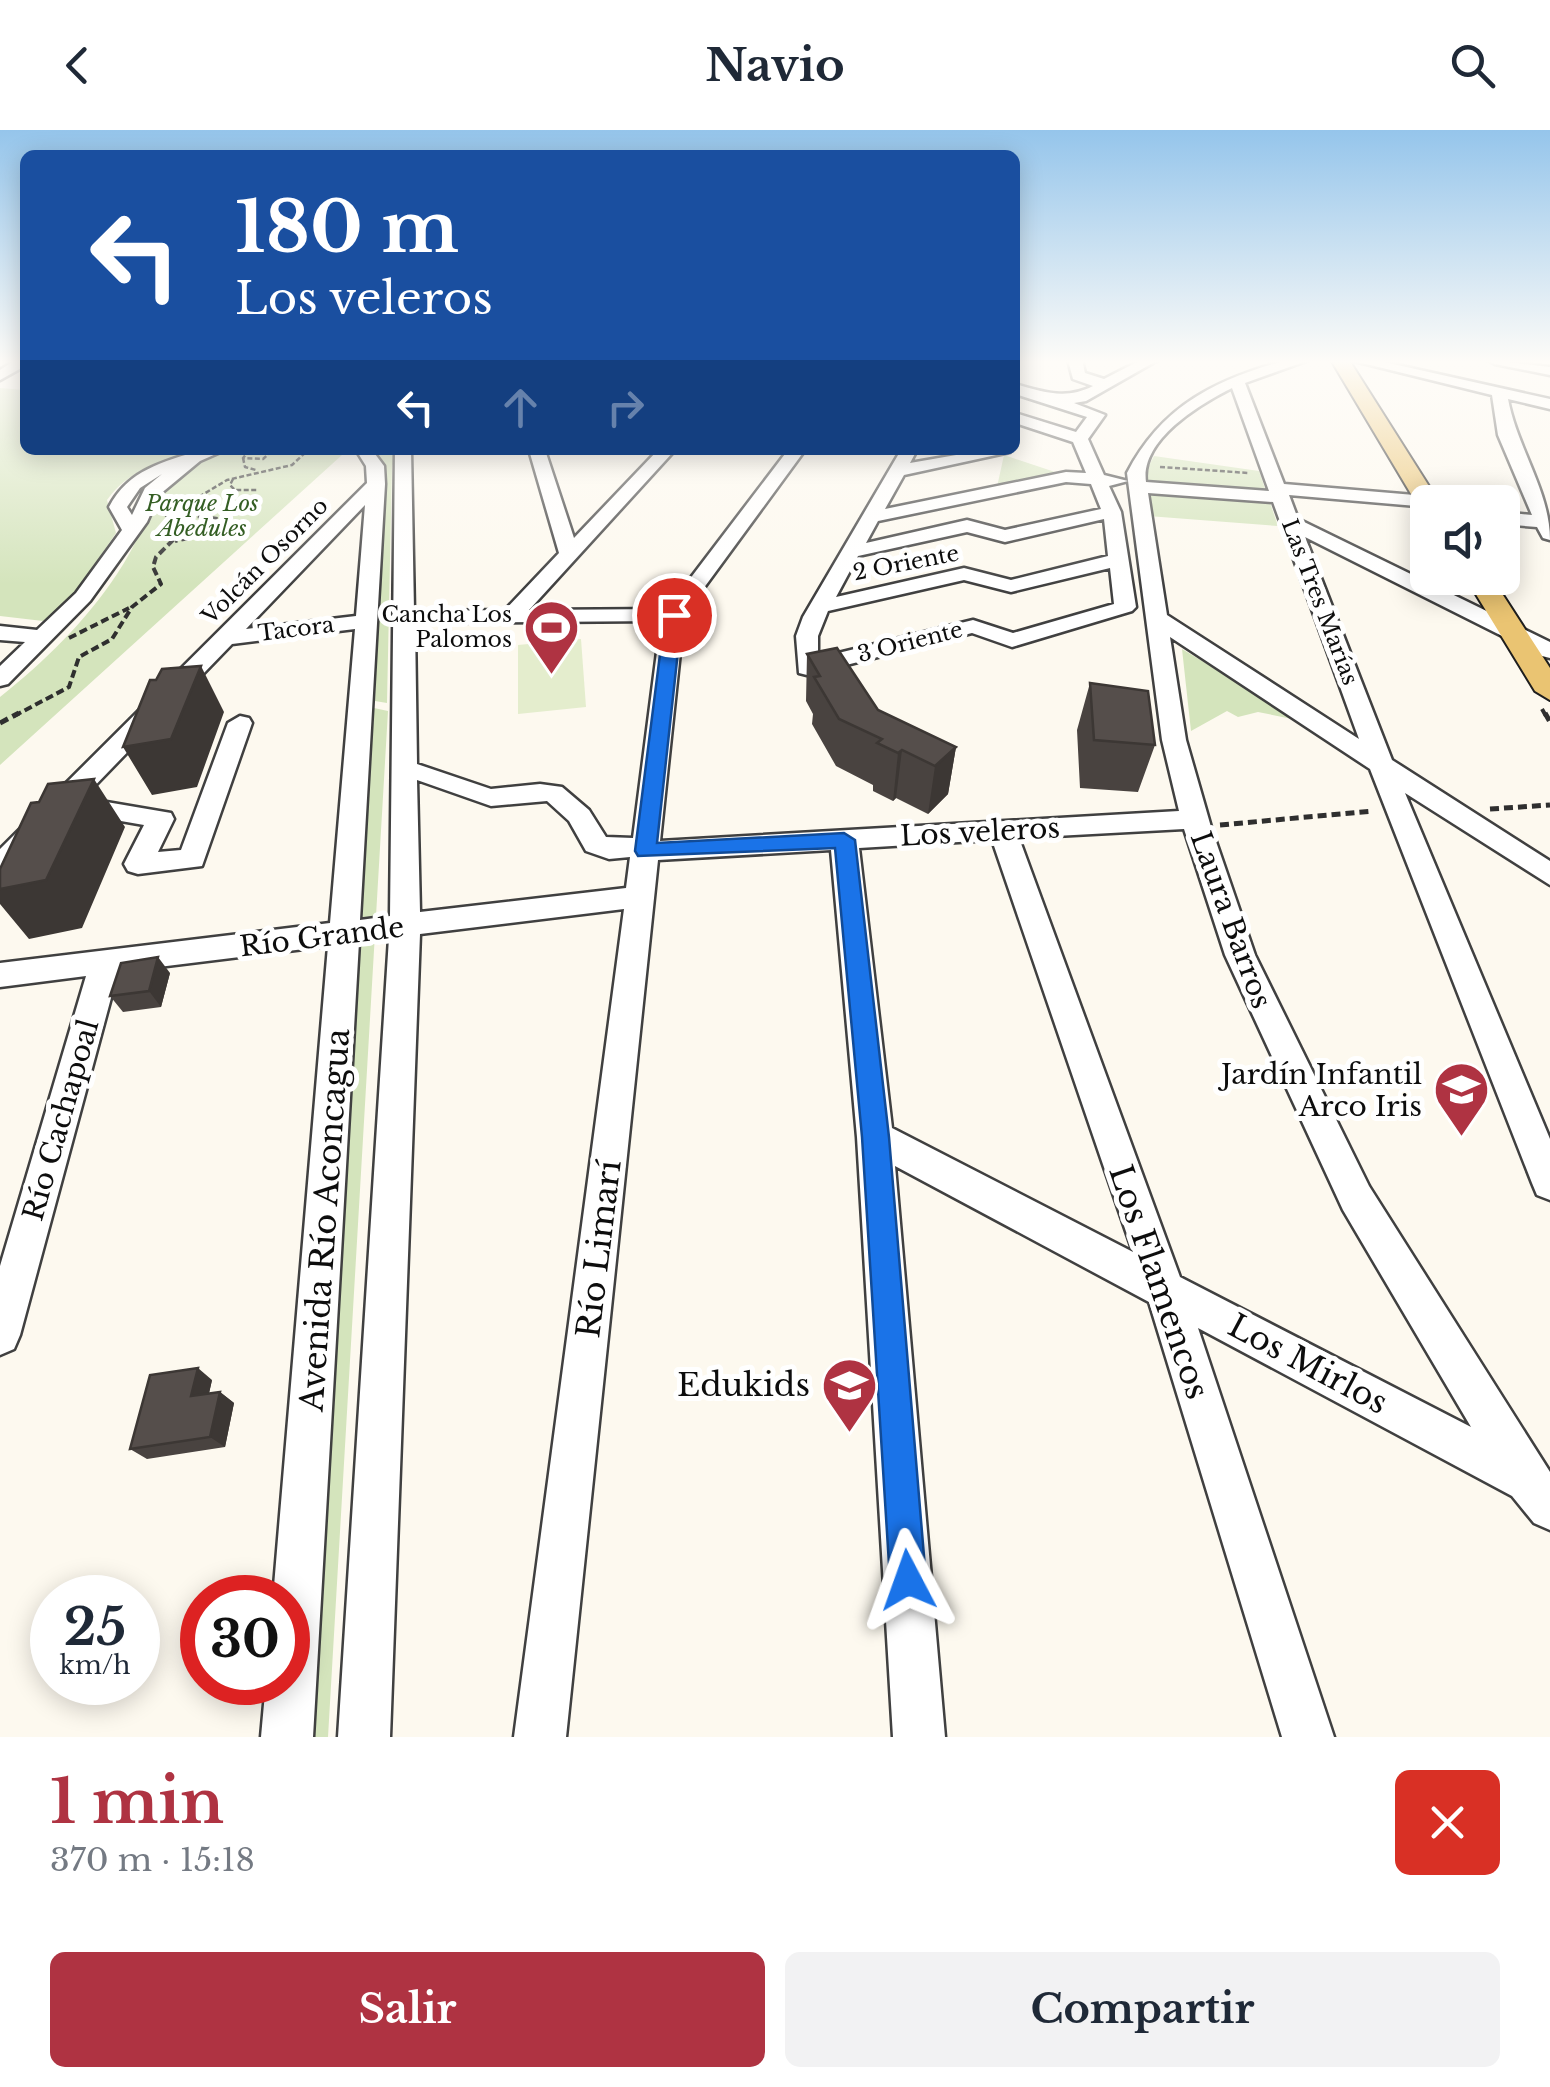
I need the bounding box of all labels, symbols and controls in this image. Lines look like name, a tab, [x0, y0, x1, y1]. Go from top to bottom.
text: Navio	[705, 37, 845, 93]
icon: back	[50, 38, 105, 93]
icon: search	[1445, 38, 1500, 93]
text: 180 m	[235, 184, 459, 271]
icon: left	[70, 190, 200, 320]
text: Los veleros	[235, 270, 493, 326]
icon: left	[388, 380, 443, 435]
icon: ahead	[493, 380, 548, 435]
icon: right	[598, 380, 653, 435]
map controls	[1410, 485, 1520, 595]
button: sound	[1410, 485, 1520, 595]
park label: Parque Los Abedules	[145, 490, 258, 542]
street label: Volcán Osorno	[196, 492, 334, 630]
street label: Las Tres Marías	[1276, 515, 1364, 689]
street label: 2 Oriente	[851, 540, 961, 586]
pin	[632, 573, 717, 658]
icon: arrive	[647, 588, 702, 643]
sports icon: Cancha Los Palomos	[521, 597, 581, 676]
place label: Cancha Los Palomos	[381, 601, 512, 653]
street label: Tacora	[256, 611, 336, 647]
street label: 3 Oriente	[855, 616, 965, 668]
street label: Los veleros	[899, 810, 1061, 854]
street label: Laura Barros	[1183, 827, 1279, 1013]
street label: Río Grande	[238, 910, 406, 964]
street label: Río Cachapoal	[16, 1015, 106, 1225]
street label: Avenida Río Aconcagua	[292, 1027, 358, 1414]
place label: Jardín Infantil Arco Iris	[1217, 1057, 1422, 1124]
school or university icon: Jardín Infantil Arco Iris	[1431, 1060, 1491, 1139]
street label: Río Limarí	[568, 1158, 630, 1340]
street label: Los Flamencos	[1100, 1160, 1218, 1404]
street label: Los Mirlos	[1221, 1305, 1395, 1423]
school or university icon: Edukids	[819, 1355, 879, 1434]
place label: Edukids	[677, 1365, 810, 1405]
position arrow	[856, 1528, 960, 1632]
speed limit sign: 30	[180, 1575, 310, 1705]
text: 25	[64, 1596, 126, 1659]
text: km/h	[60, 1650, 130, 1681]
text: 1 min	[50, 1765, 224, 1839]
button: close	[1395, 1770, 1500, 1875]
text: 370 m · 15:18	[50, 1840, 255, 1880]
button: Salir	[50, 1952, 765, 2067]
button: Compartir	[785, 1952, 1500, 2067]

